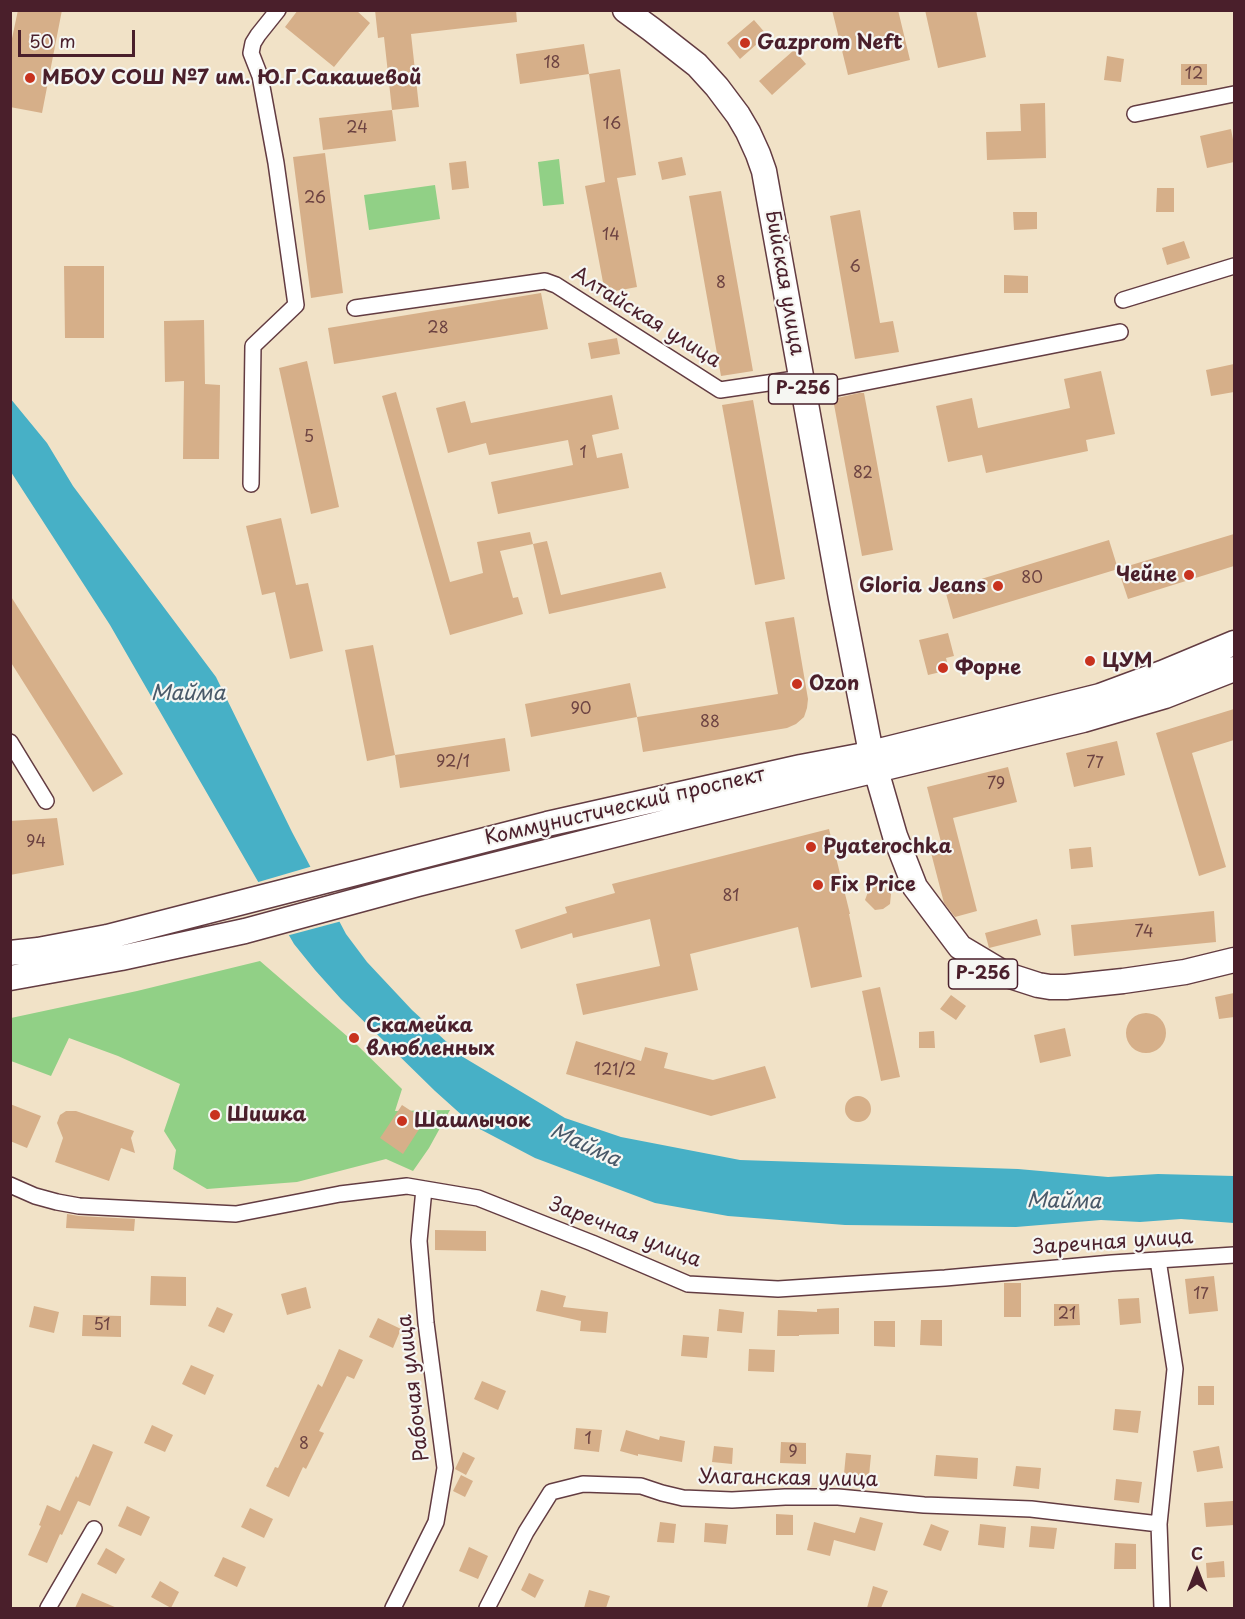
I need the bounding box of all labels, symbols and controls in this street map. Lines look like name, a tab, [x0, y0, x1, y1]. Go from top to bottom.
scale bar	[21, 18, 138, 56]
text: 50 m	[29, 27, 76, 54]
place label: Gazprom Neft	[757, 31, 903, 55]
marker: Gazprom Neft	[738, 36, 752, 50]
house number: 18	[543, 54, 561, 74]
house number: 12	[1185, 65, 1203, 85]
place label: МБОУ СОШ №7 им. Ю.Г.Сакашевой	[42, 66, 421, 90]
marker: МБОУ СОШ №7 им. Ю.Г.Сакашевой	[23, 71, 37, 85]
house number: 16	[603, 115, 621, 135]
house number: 24	[346, 119, 368, 139]
house number: 26	[304, 189, 326, 209]
street label: Бийская улица	[759, 209, 809, 357]
house number: 14	[602, 226, 620, 246]
house number: 6	[849, 258, 861, 278]
street label: Алтайская улица	[567, 262, 725, 374]
house number: 8	[716, 274, 726, 294]
house number: 28	[427, 319, 449, 339]
road number: Р-256	[768, 374, 838, 404]
house number: 5	[304, 428, 314, 448]
house number: 1	[579, 444, 587, 464]
house number: 82	[853, 464, 873, 484]
place label: Чейне	[1116, 563, 1177, 587]
marker: Чейне	[1182, 568, 1196, 582]
house number: 80	[1021, 569, 1043, 589]
place label: Gloria Jeans	[859, 574, 986, 598]
marker: Gloria Jeans	[991, 579, 1005, 593]
place label: ЦУМ	[1102, 649, 1152, 673]
marker: ЦУМ	[1083, 654, 1097, 668]
place label: Форне	[955, 656, 1021, 680]
marker: Форне	[936, 661, 950, 675]
place label: Ozon	[809, 672, 859, 696]
marker: Ozon	[790, 677, 804, 691]
water label: Майма	[151, 681, 225, 707]
house number: 90	[570, 700, 592, 720]
house number: 88	[700, 713, 720, 733]
house number: 92/1	[436, 753, 470, 773]
house number: 77	[1086, 754, 1104, 774]
street label: Коммунистический проспект	[483, 763, 767, 851]
house number: 79	[987, 775, 1005, 795]
house number: 94	[26, 833, 46, 853]
place label: Pyaterochka	[823, 835, 952, 859]
marker: Pyaterochka	[804, 840, 818, 854]
place label: Fix Price	[830, 873, 916, 897]
marker: Fix Price	[811, 878, 825, 892]
house number: 81	[722, 887, 740, 907]
house number: 74	[1135, 923, 1153, 943]
road number: Р-256	[948, 959, 1018, 989]
place label: Скамейка влюбленных	[366, 1014, 495, 1061]
marker: Скамейка влюбленных	[347, 1031, 361, 1045]
house number: 121/2	[594, 1061, 636, 1081]
place label: Шишка	[227, 1103, 306, 1127]
marker: Шишка	[208, 1108, 222, 1122]
place label: Шашлычок	[414, 1109, 530, 1133]
marker: Шашлычок	[395, 1114, 409, 1128]
water label: Майма	[546, 1119, 624, 1173]
water label: Майма	[1027, 1189, 1101, 1215]
street label: Заречная улица	[546, 1193, 704, 1273]
street label: Заречная улица	[1032, 1225, 1194, 1261]
house number: 17	[1193, 1285, 1209, 1305]
house number: 21	[1058, 1305, 1076, 1325]
street label: Рабочая улица	[393, 1313, 435, 1463]
house number: 51	[93, 1316, 111, 1336]
house number: 1	[584, 1430, 592, 1450]
house number: 8	[299, 1435, 309, 1455]
house number: 9	[788, 1443, 798, 1463]
street label: Улаганская улица	[698, 1465, 878, 1493]
north arrow	[1167, 1541, 1227, 1601]
text: С	[1191, 1541, 1203, 1565]

